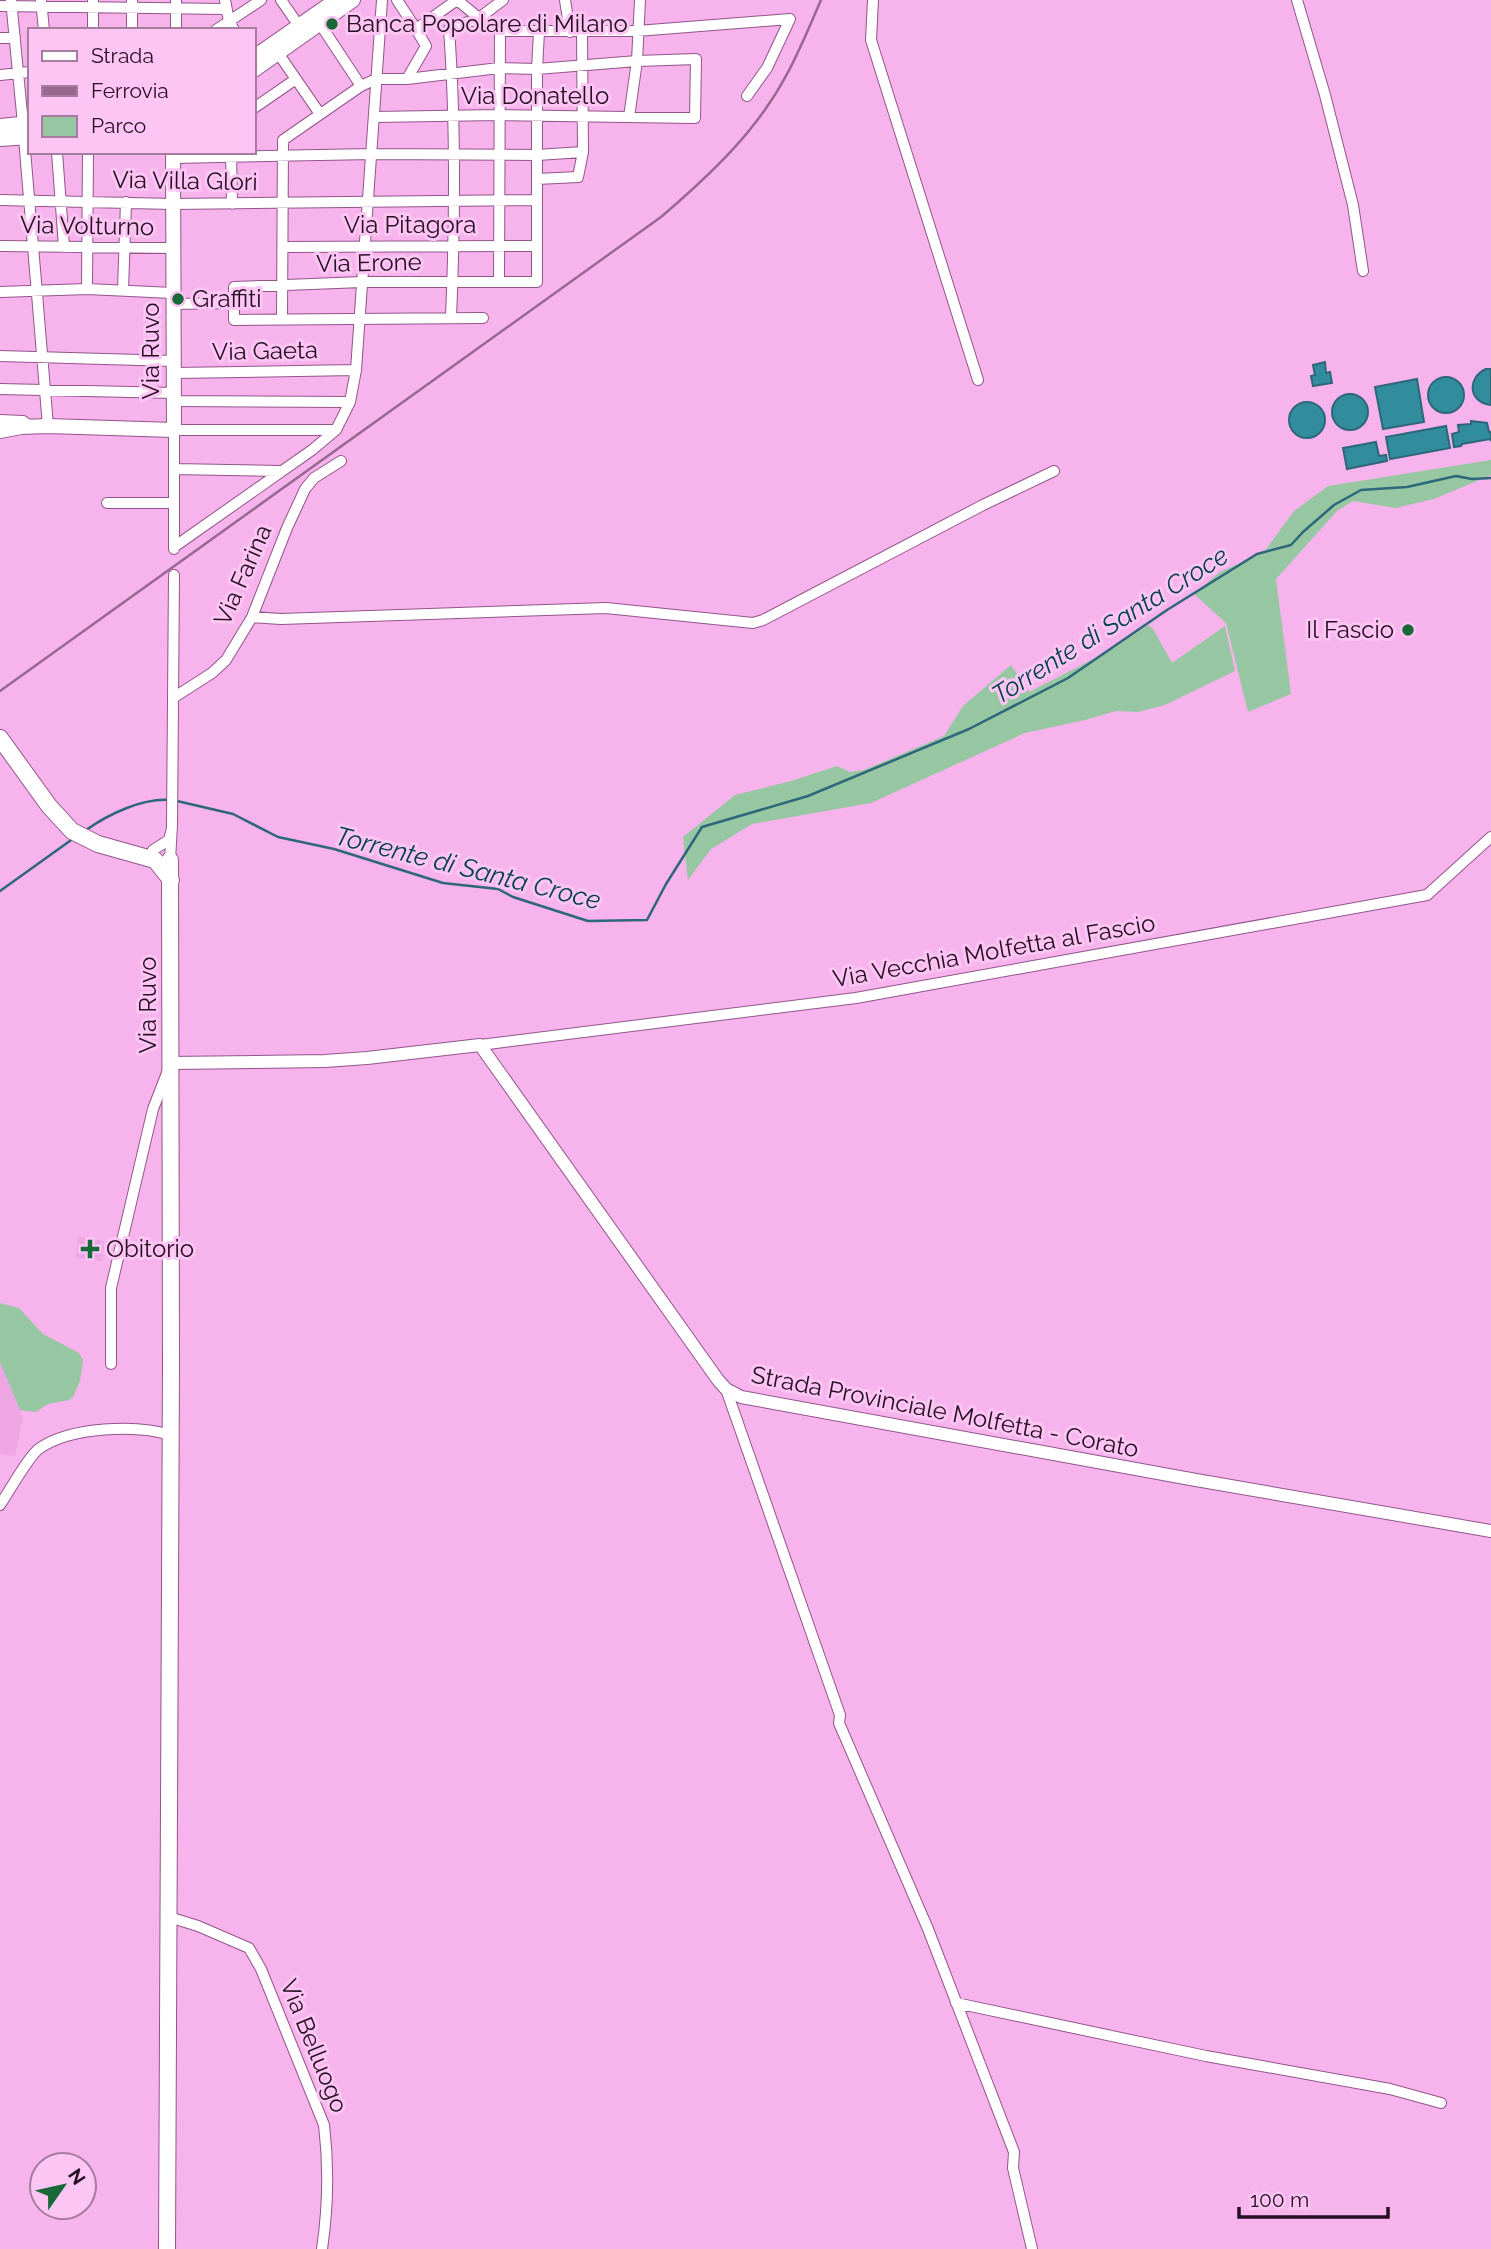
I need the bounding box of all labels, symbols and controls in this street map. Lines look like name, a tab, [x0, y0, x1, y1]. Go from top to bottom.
place label: Banca Popolare di Milano	[346, 9, 628, 38]
marker: Banca Popolare di Milano	[324, 16, 340, 32]
legend	[28, 28, 256, 154]
text: Strada	[91, 43, 154, 68]
text: Ferrovia	[91, 78, 169, 103]
street label: Via Donatello	[461, 81, 609, 110]
text: Parco	[91, 113, 146, 138]
street label: Via Villa Glori	[112, 165, 258, 196]
street label: Via Volturno	[20, 210, 154, 241]
street label: Via Pitagora	[344, 210, 476, 239]
street label: Via Erone	[316, 247, 422, 278]
place label: Graffiti	[192, 284, 261, 313]
marker: Graffiti	[170, 291, 186, 307]
street label: Via Ruvo	[136, 302, 165, 400]
street label: Via Gaeta	[212, 335, 318, 366]
street label: Via Farina	[208, 520, 278, 630]
water label: Torrente di Santa Croce	[987, 540, 1234, 710]
place label: Il Fascio	[1306, 615, 1394, 644]
marker: Il Fascio	[1400, 622, 1416, 638]
water label: Torrente di Santa Croce	[332, 820, 604, 916]
street label: Via Vecchia Molfetta al Fascio	[831, 908, 1157, 993]
street label: Via Ruvo	[133, 956, 162, 1054]
place label: Obitorio	[106, 1234, 194, 1263]
marker: Obitorio	[80, 1239, 100, 1259]
street label: Strada Provinciale Molfetta - Corato	[749, 1360, 1141, 1463]
street label: Via Belluogo	[275, 1975, 354, 2117]
north arrow	[28, 2151, 98, 2221]
text: N	[64, 2164, 90, 2189]
scale bar	[1239, 2176, 1388, 2220]
text: 100 m	[1250, 2187, 1309, 2212]

